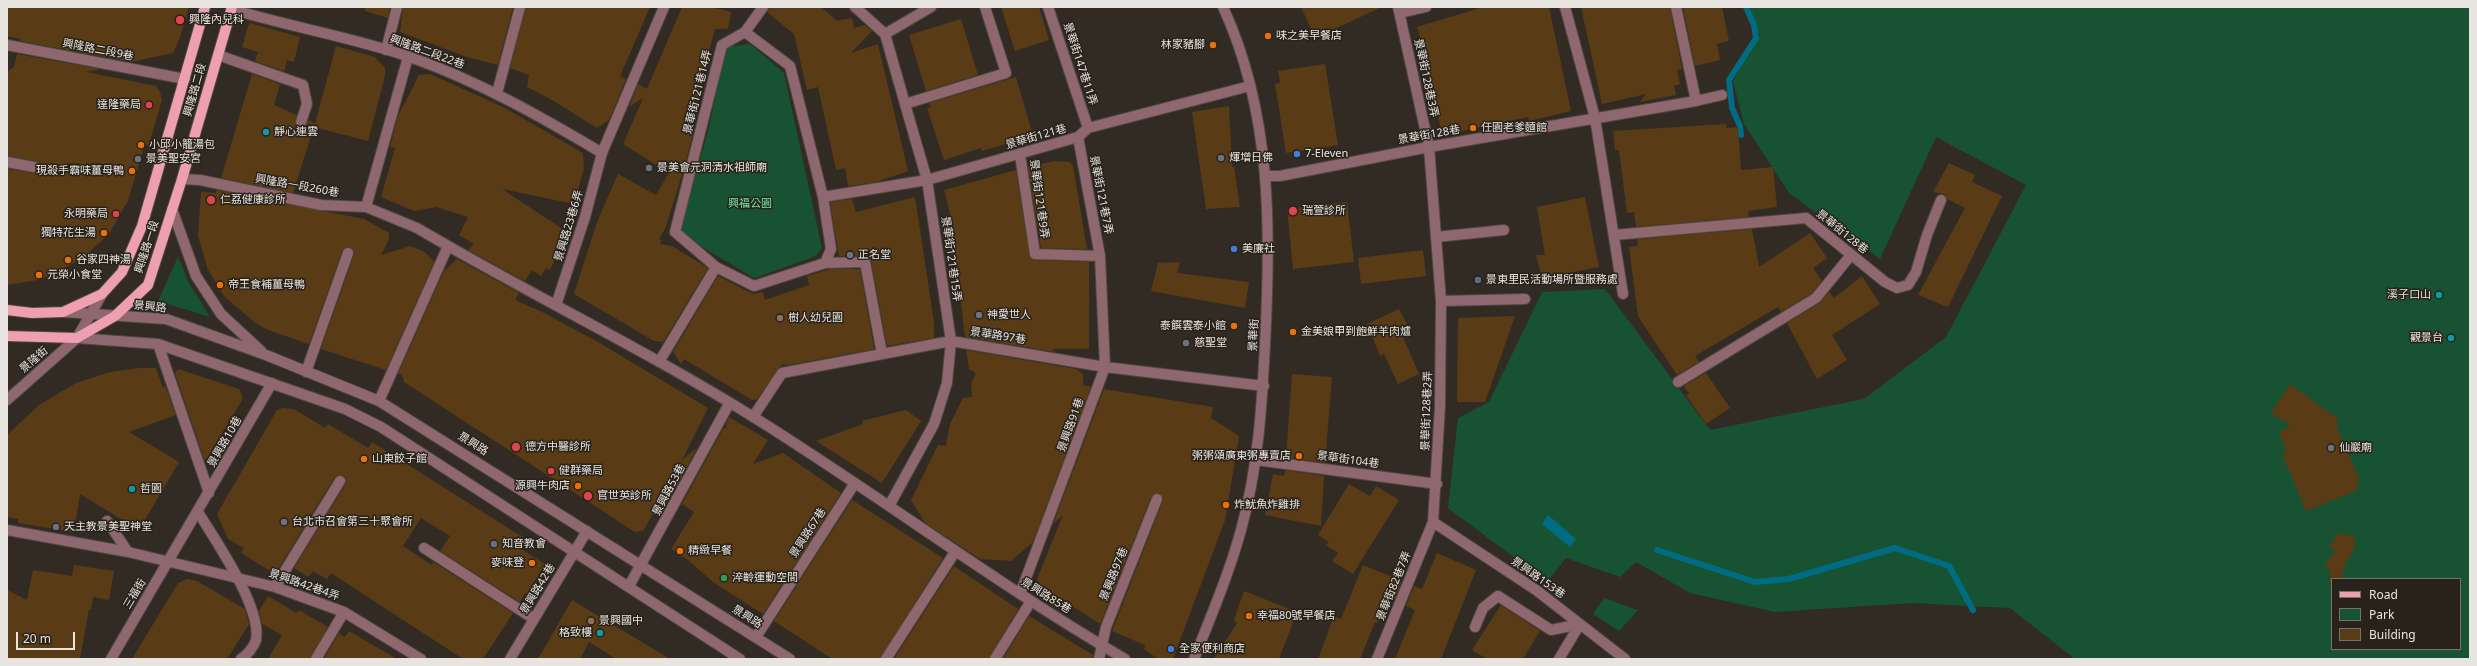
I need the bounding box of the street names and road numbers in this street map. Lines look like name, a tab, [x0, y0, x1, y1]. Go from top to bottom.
street label: 景華街147巷11弄	[1060, 21, 1100, 107]
street label: 興隆路二段22巷	[388, 32, 466, 72]
street label: 興隆路二段9巷	[61, 37, 135, 63]
street label: 景華街128巷3弄	[1411, 37, 1441, 119]
street label: 景華街121巷14弄	[681, 48, 715, 136]
street label: 興隆路二段	[181, 62, 209, 118]
street label: 景華街121巷	[1004, 122, 1068, 152]
street label: 景華街128巷	[1397, 123, 1461, 147]
street label: 景華街121巷7弄	[1087, 154, 1115, 236]
street label: 景華街121巷9弄	[1027, 158, 1051, 240]
street label: 興隆路一段260巷	[254, 172, 340, 200]
street label: 景興路23巷6弄	[552, 189, 586, 263]
street label: 景華街128巷	[1813, 207, 1871, 257]
street label: 景華街121巷15弄	[938, 215, 964, 303]
street label: 興隆路一段	[132, 219, 162, 275]
street label: 景興路	[133, 299, 167, 315]
street label: 景華街	[1247, 318, 1261, 352]
street label: 景華路97巷	[969, 325, 1027, 347]
street label: 景隆街	[17, 344, 51, 376]
street label: 景華街128巷2弄	[1419, 371, 1435, 451]
street label: 景興路91巷	[1055, 396, 1087, 454]
street label: 景興路10巷	[205, 414, 245, 470]
street label: 景興路	[456, 430, 490, 458]
street label: 景華街104巷	[1316, 449, 1380, 471]
street label: 景興路53巷	[650, 462, 688, 518]
street label: 景興路67巷	[787, 506, 829, 560]
street label: 景興路97巷	[1097, 545, 1131, 603]
street label: 景華街82巷7弄	[1374, 549, 1414, 623]
street label: 景興路153巷	[1508, 555, 1568, 601]
street label: 景興路42巷	[518, 561, 558, 617]
street label: 景興路42巷4弄	[267, 567, 341, 603]
street label: 景興路85巷	[1019, 575, 1073, 617]
street label: 三福街	[121, 576, 149, 612]
street label: 景興路	[730, 603, 764, 631]

